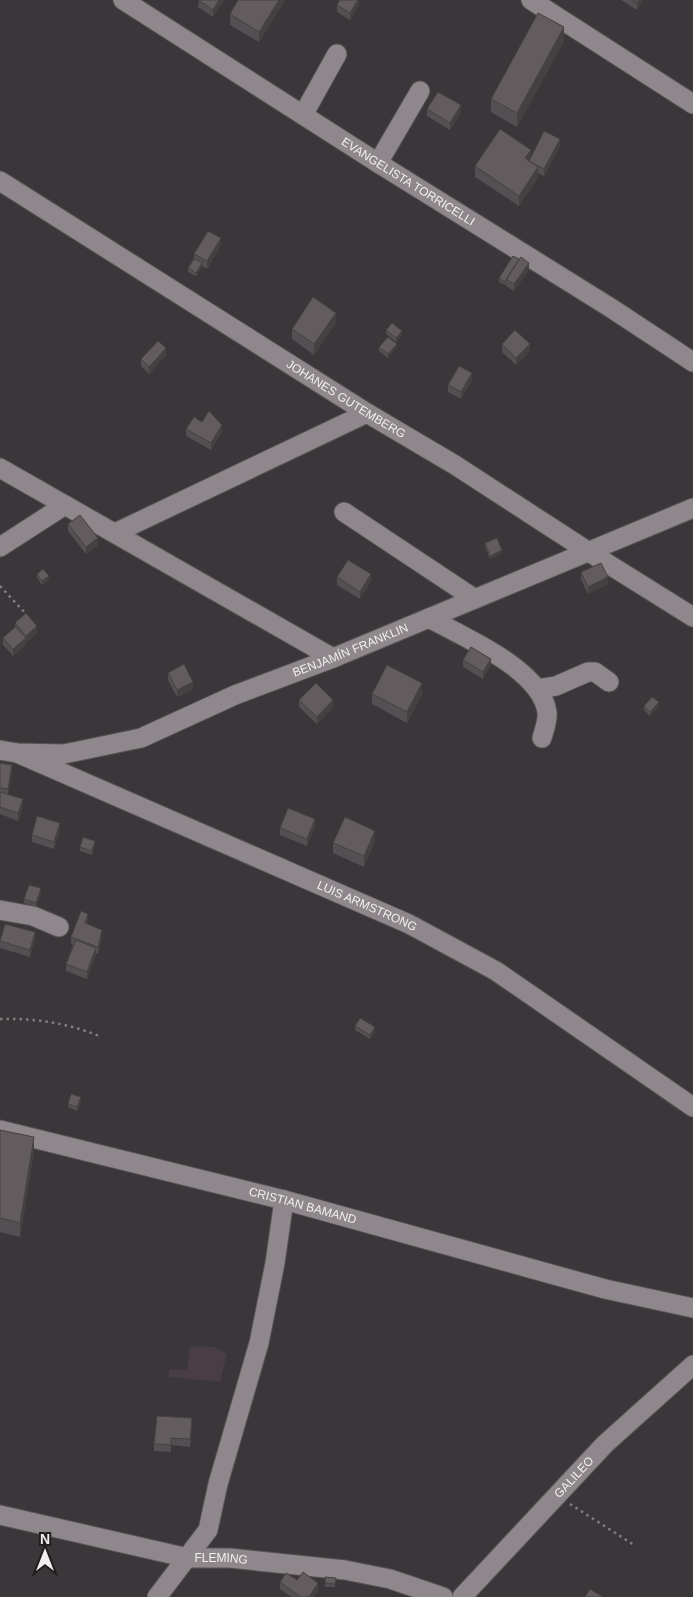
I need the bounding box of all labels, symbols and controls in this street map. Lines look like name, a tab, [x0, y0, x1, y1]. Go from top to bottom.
street label: EVANGELISTA TORRICELLI	[339, 134, 477, 228]
street label: JOHANES GUTEMBERG	[284, 357, 408, 441]
street label: BENJAMÍN FRANKLIN	[290, 620, 410, 680]
street label: LUIS ARMSTRONG	[315, 878, 419, 934]
street label: CRISTIAN BAMAND	[247, 1185, 358, 1227]
street label: GALILEO	[551, 1454, 597, 1501]
north arrow	[20, 1527, 70, 1577]
text: N	[40, 1531, 50, 1547]
street label: FLEMING	[194, 1551, 248, 1567]

